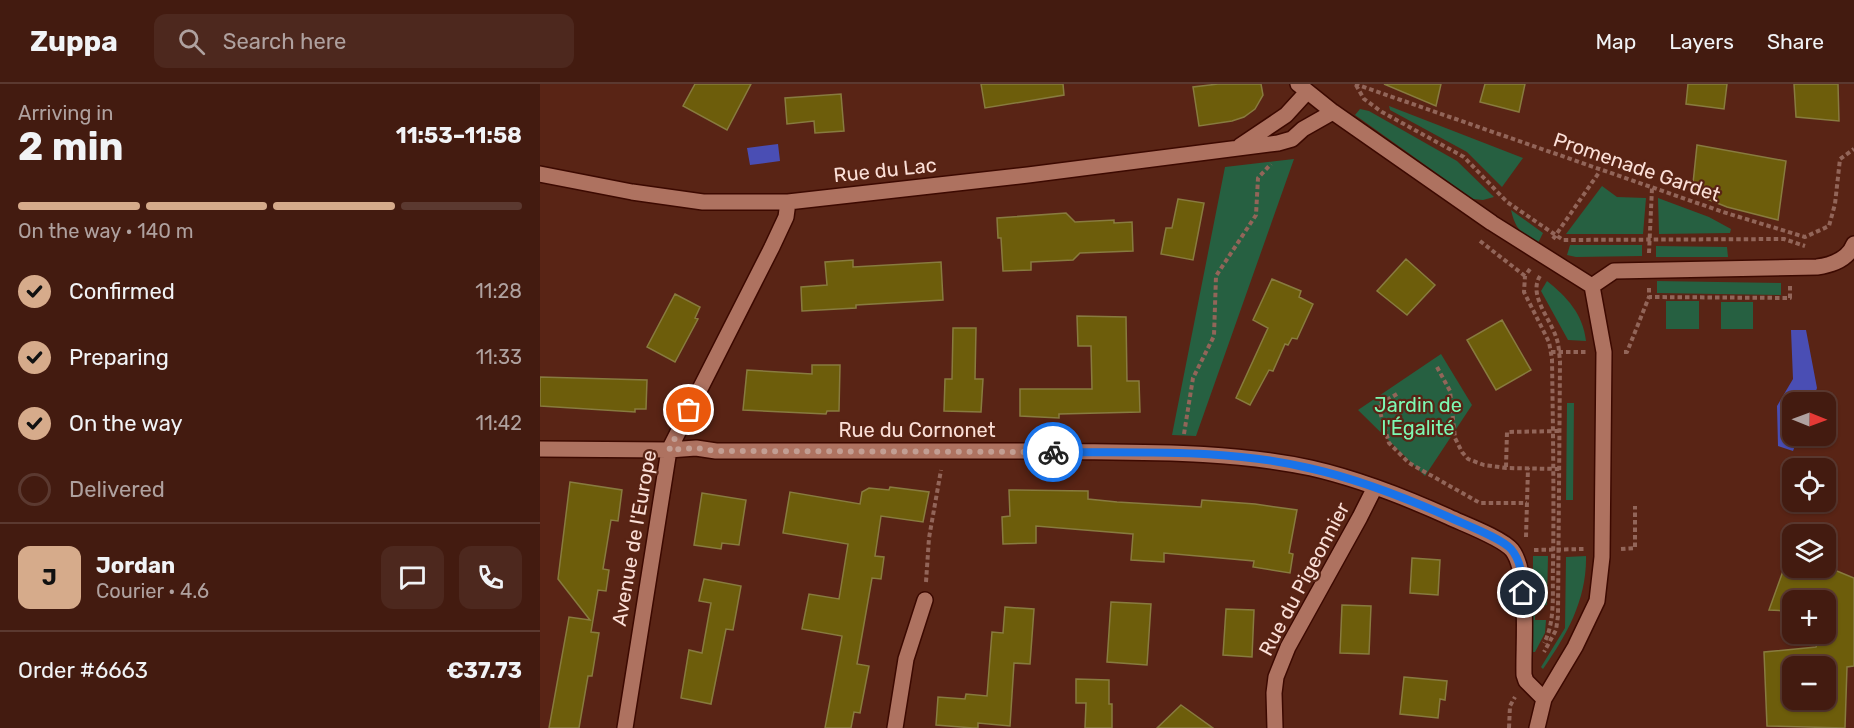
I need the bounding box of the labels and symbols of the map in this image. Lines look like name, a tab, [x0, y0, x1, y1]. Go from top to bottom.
street label: Promenade Gardet	[1550, 127, 1724, 207]
street label: Rue du Lac	[832, 153, 938, 187]
pin	[663, 384, 714, 435]
north arrow	[1782, 392, 1836, 446]
park label: Jardin de l'Égalité	[1374, 393, 1462, 440]
street label: Rue du Cornonet	[838, 418, 996, 442]
courier	[1023, 422, 1083, 482]
street label: Avenue de l'Europe	[607, 448, 661, 628]
street label: Rue du Pigeonnier	[1253, 498, 1355, 660]
pin	[1497, 567, 1548, 618]

